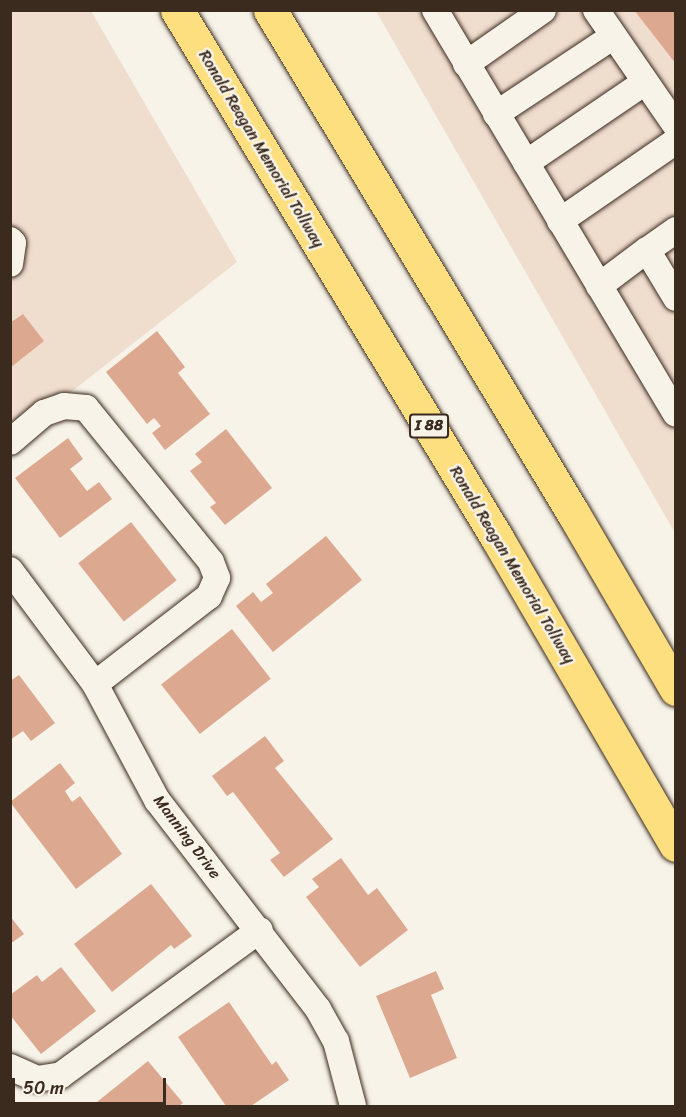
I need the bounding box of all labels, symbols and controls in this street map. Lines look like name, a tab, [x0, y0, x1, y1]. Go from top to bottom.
street label: Ronald Reagan Memorial Tollway	[194, 46, 328, 252]
road number: I 88	[408, 414, 450, 438]
street label: Ronald Reagan Memorial Tollway	[445, 462, 579, 668]
street label: Manning Drive	[149, 791, 225, 883]
scale bar	[15, 1066, 170, 1104]
text: 50 m	[23, 1072, 64, 1104]

